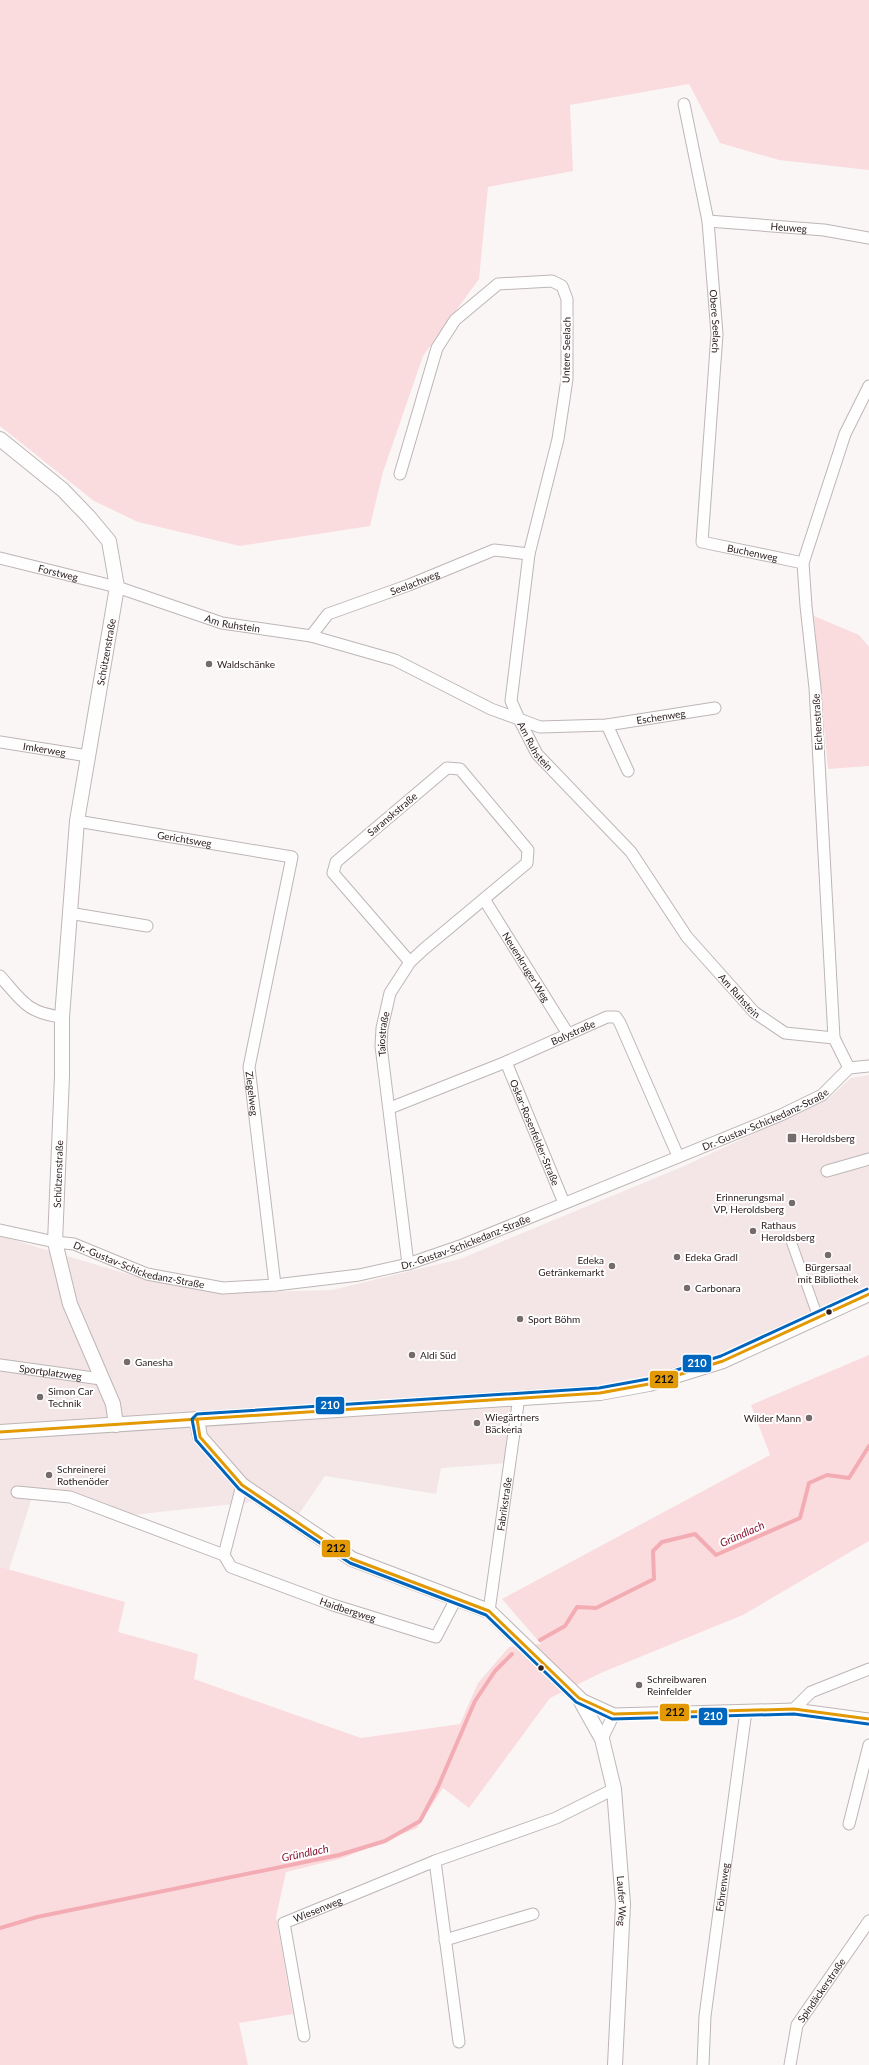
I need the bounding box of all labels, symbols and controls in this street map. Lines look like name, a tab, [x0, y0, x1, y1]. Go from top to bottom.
street label: Heuweg	[770, 220, 807, 235]
street label: Obere Seelach	[707, 289, 723, 353]
street label: Untere Seelach	[559, 317, 573, 383]
street label: Buchenweg	[726, 541, 779, 564]
street label: Forstweg	[37, 562, 79, 583]
street label: Seelachweg	[388, 567, 441, 597]
street label: Am Ruhstein	[203, 612, 261, 634]
street label: Schützenstraße	[94, 618, 118, 686]
place label: Waldschänke	[217, 658, 275, 670]
marker: Waldschänke	[204, 659, 214, 669]
street label: Eichenstraße	[810, 693, 824, 751]
street label: Eschenweg	[635, 707, 686, 726]
street label: Am Ruhstein	[515, 719, 555, 773]
street label: Imkerweg	[22, 740, 67, 758]
street label: Saranskstraße	[365, 790, 419, 838]
street label: Gerichtsweg	[156, 829, 213, 849]
street label: Neuenkruger Weg	[500, 930, 553, 1004]
street label: Am Ruhstein	[716, 971, 762, 1020]
street label: Taiostraße	[375, 1010, 392, 1057]
street label: Bolystraße	[549, 1017, 597, 1047]
street label: Ziegelweg	[244, 1071, 261, 1116]
street label: Oskar-Rosenfelder-Straße	[508, 1077, 562, 1187]
street label: Dr.-Gustav-Schickedanz-Straße	[700, 1086, 831, 1153]
marker: Heroldsberg	[786, 1132, 798, 1144]
place label: Heroldsberg	[801, 1132, 855, 1144]
street label: Schützenstraße	[51, 1140, 65, 1208]
place label: Erinnerungsmal VP, Heroldsberg	[714, 1191, 784, 1215]
marker: Erinnerungsmal VP, Heroldsberg	[787, 1198, 797, 1208]
street label: Dr.-Gustav-Schickedanz-Straße	[400, 1212, 532, 1271]
place label: Rathaus Heroldsberg	[761, 1219, 815, 1243]
marker: Rathaus Heroldsberg	[748, 1226, 758, 1236]
street label: Dr.-Gustav-Schickedanz-Straße	[72, 1238, 205, 1290]
marker: Bürgersaal mit Bibliothek	[823, 1250, 833, 1260]
place label: Edeka Gradl	[685, 1251, 738, 1263]
marker: Edeka Gradl	[672, 1252, 682, 1262]
place label: Edeka Getränkemarkt	[538, 1254, 604, 1278]
marker: Edeka Getränkemarkt	[607, 1261, 617, 1271]
place label: Bürgersaal mit Bibliothek	[798, 1261, 859, 1285]
place label: Carbonara	[695, 1282, 741, 1294]
marker: Carbonara	[682, 1283, 692, 1293]
unlabelled marker	[824, 1307, 834, 1317]
place label: Sport Böhm	[528, 1313, 580, 1325]
marker: Sport Böhm	[515, 1314, 525, 1324]
place label: Aldi Süd	[420, 1349, 456, 1361]
marker: Aldi Süd	[407, 1350, 417, 1360]
line badge: 210	[682, 1354, 712, 1373]
place label: Ganesha	[135, 1356, 173, 1368]
text: 210	[687, 1356, 707, 1369]
marker: Ganesha	[122, 1357, 132, 1367]
street label: Sportplatzweg	[18, 1362, 83, 1382]
line badge: 212	[649, 1370, 679, 1389]
text: 212	[654, 1372, 674, 1385]
place label: Simon Car Technik	[48, 1385, 93, 1409]
marker: Simon Car Technik	[35, 1392, 45, 1402]
line badge: 210	[315, 1396, 345, 1415]
text: 210	[320, 1398, 340, 1411]
place label: Wiegärtners Bäckeria	[485, 1411, 539, 1435]
place label: Wilder Mann	[744, 1412, 801, 1424]
marker: Wilder Mann	[804, 1413, 814, 1423]
marker: Wiegärtners Bäckeria	[472, 1418, 482, 1428]
place label: Schreinerei Rothenöder	[57, 1463, 109, 1487]
marker: Schreinerei Rothenöder	[44, 1470, 54, 1480]
street label: Fabrikstraße	[494, 1476, 514, 1532]
water label: Gründlach	[717, 1518, 766, 1549]
line badge: 212	[321, 1539, 351, 1558]
text: 212	[326, 1541, 346, 1554]
street label: Haidbergweg	[318, 1595, 377, 1624]
unlabelled marker	[536, 1663, 546, 1673]
place label: Schreibwaren Reinfelder	[647, 1673, 706, 1697]
marker: Schreibwaren Reinfelder	[634, 1680, 644, 1690]
line badge: 212	[659, 1703, 690, 1722]
text: 212	[665, 1705, 685, 1718]
line badge: 210	[698, 1707, 728, 1726]
text: 210	[703, 1709, 723, 1722]
water label: Gründlach	[280, 1841, 330, 1864]
street label: Föhrenweg	[713, 1862, 732, 1912]
street label: Laufer Weg	[615, 1875, 629, 1926]
street label: Wiesenweg	[291, 1894, 344, 1925]
street label: Spindäckerstraße	[795, 1956, 848, 2025]

